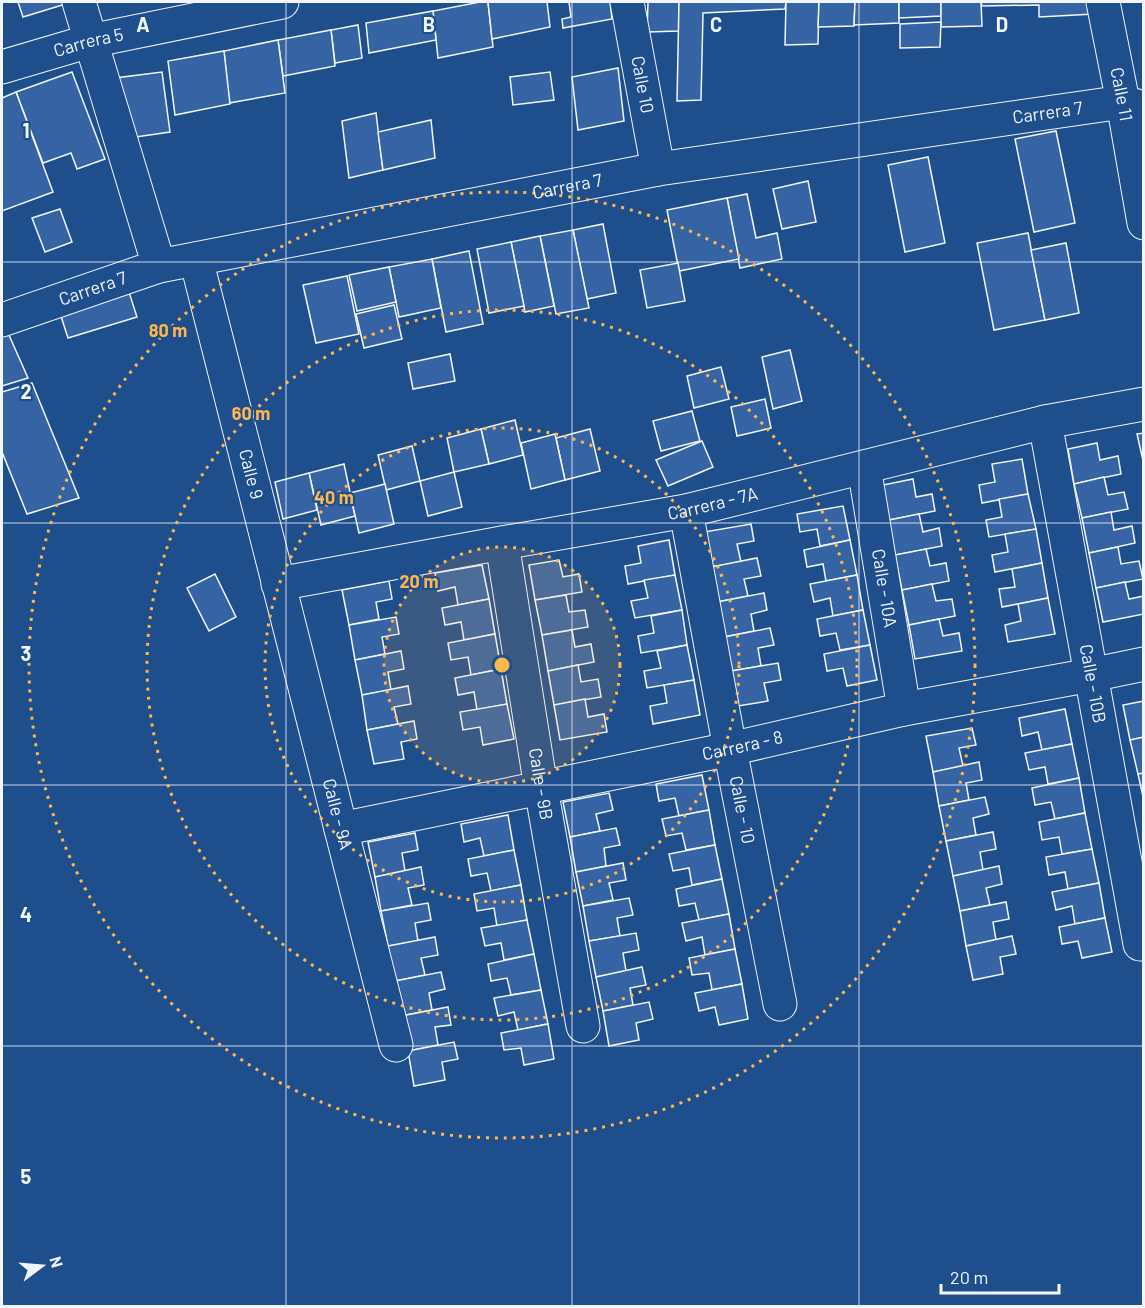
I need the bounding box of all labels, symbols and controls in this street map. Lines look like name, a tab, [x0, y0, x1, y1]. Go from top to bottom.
text: A	[136, 12, 150, 36]
text: B	[423, 12, 435, 36]
text: C	[710, 12, 722, 36]
text: D	[996, 12, 1008, 36]
street label: Carrera 5	[51, 22, 125, 61]
street label: Calle 10	[627, 54, 659, 115]
street label: Calle 11	[1106, 65, 1138, 123]
street label: Carrera 7	[1011, 96, 1084, 128]
text: 1	[22, 118, 30, 142]
street label: Carrera 7	[530, 168, 604, 203]
street label: Carrera 7	[56, 266, 130, 310]
text: 80 m	[149, 319, 187, 341]
text: 2	[20, 379, 32, 403]
text: 60 m	[232, 402, 270, 424]
street label: Calle 9	[235, 447, 269, 501]
street label: Carrera - 7A	[666, 482, 760, 524]
text: 40 m	[314, 486, 354, 508]
street label: Calle - 10A	[868, 547, 902, 629]
text: 20 m	[400, 570, 438, 592]
text: 3	[21, 641, 31, 665]
street label: Calle - 10B	[1076, 642, 1112, 725]
centre of rings	[492, 655, 512, 675]
street label: Carrera - 8	[700, 725, 785, 764]
street label: Calle - 9B	[525, 746, 558, 822]
street label: Calle - 10	[726, 774, 760, 845]
street label: Calle - 9A	[319, 776, 358, 852]
text: 4	[20, 902, 32, 926]
text: 5	[21, 1164, 32, 1188]
north arrow	[12, 1236, 72, 1296]
text: N	[46, 1254, 67, 1269]
scale bar	[941, 1257, 1060, 1295]
text: 20 m	[950, 1266, 988, 1288]

